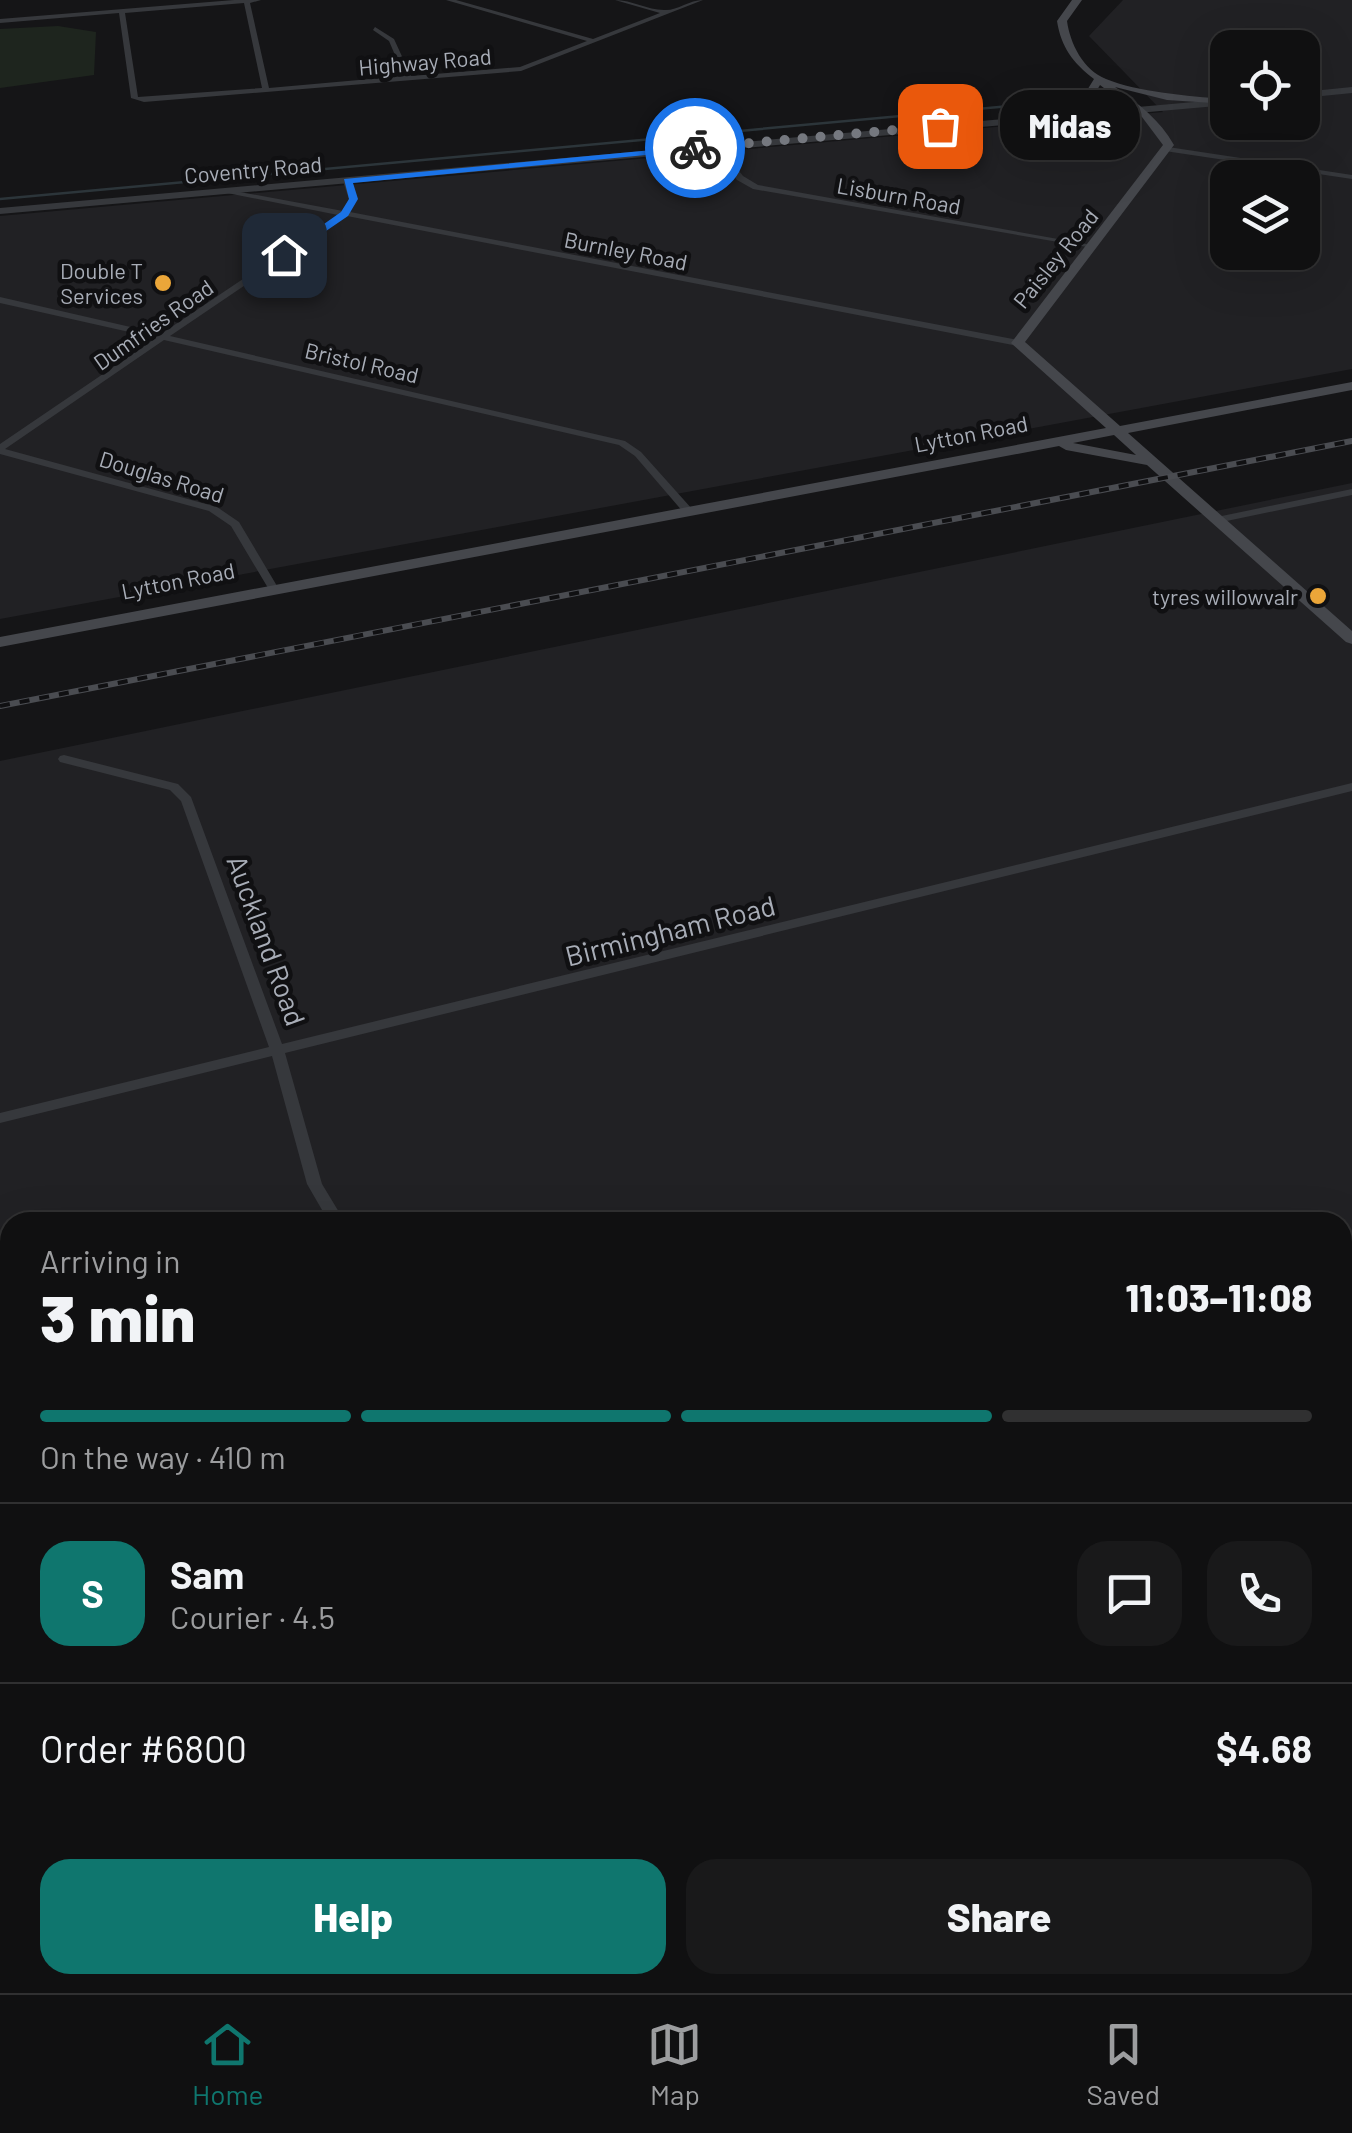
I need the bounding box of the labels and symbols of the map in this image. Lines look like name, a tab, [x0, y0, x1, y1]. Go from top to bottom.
street label: Highway Road	[357, 42, 493, 80]
pin	[898, 84, 983, 169]
callout: Midas	[1000, 91, 1140, 161]
courier	[645, 98, 745, 198]
street label: Coventry Road	[183, 150, 323, 188]
street label: Lisburn Road	[835, 171, 963, 219]
street label: Paisley Road	[1007, 203, 1103, 313]
pin	[242, 213, 327, 298]
street label: Burnley Road	[562, 225, 690, 275]
place label: Double T Services	[60, 257, 143, 308]
marker: Double T Services	[152, 272, 174, 294]
street label: Dumfries Road	[88, 273, 218, 375]
street label: Bristol Road	[303, 336, 421, 388]
street label: Lytton Road	[912, 409, 1030, 457]
street label: Douglas Road	[96, 445, 228, 507]
street label: Lytton Road	[119, 556, 237, 604]
place label: tyres willowvalr	[1152, 583, 1298, 609]
marker: tyres willowvalr	[1307, 585, 1329, 607]
street label: Auckland Road	[220, 850, 314, 1030]
street label: Birmingham Road	[561, 887, 779, 973]

